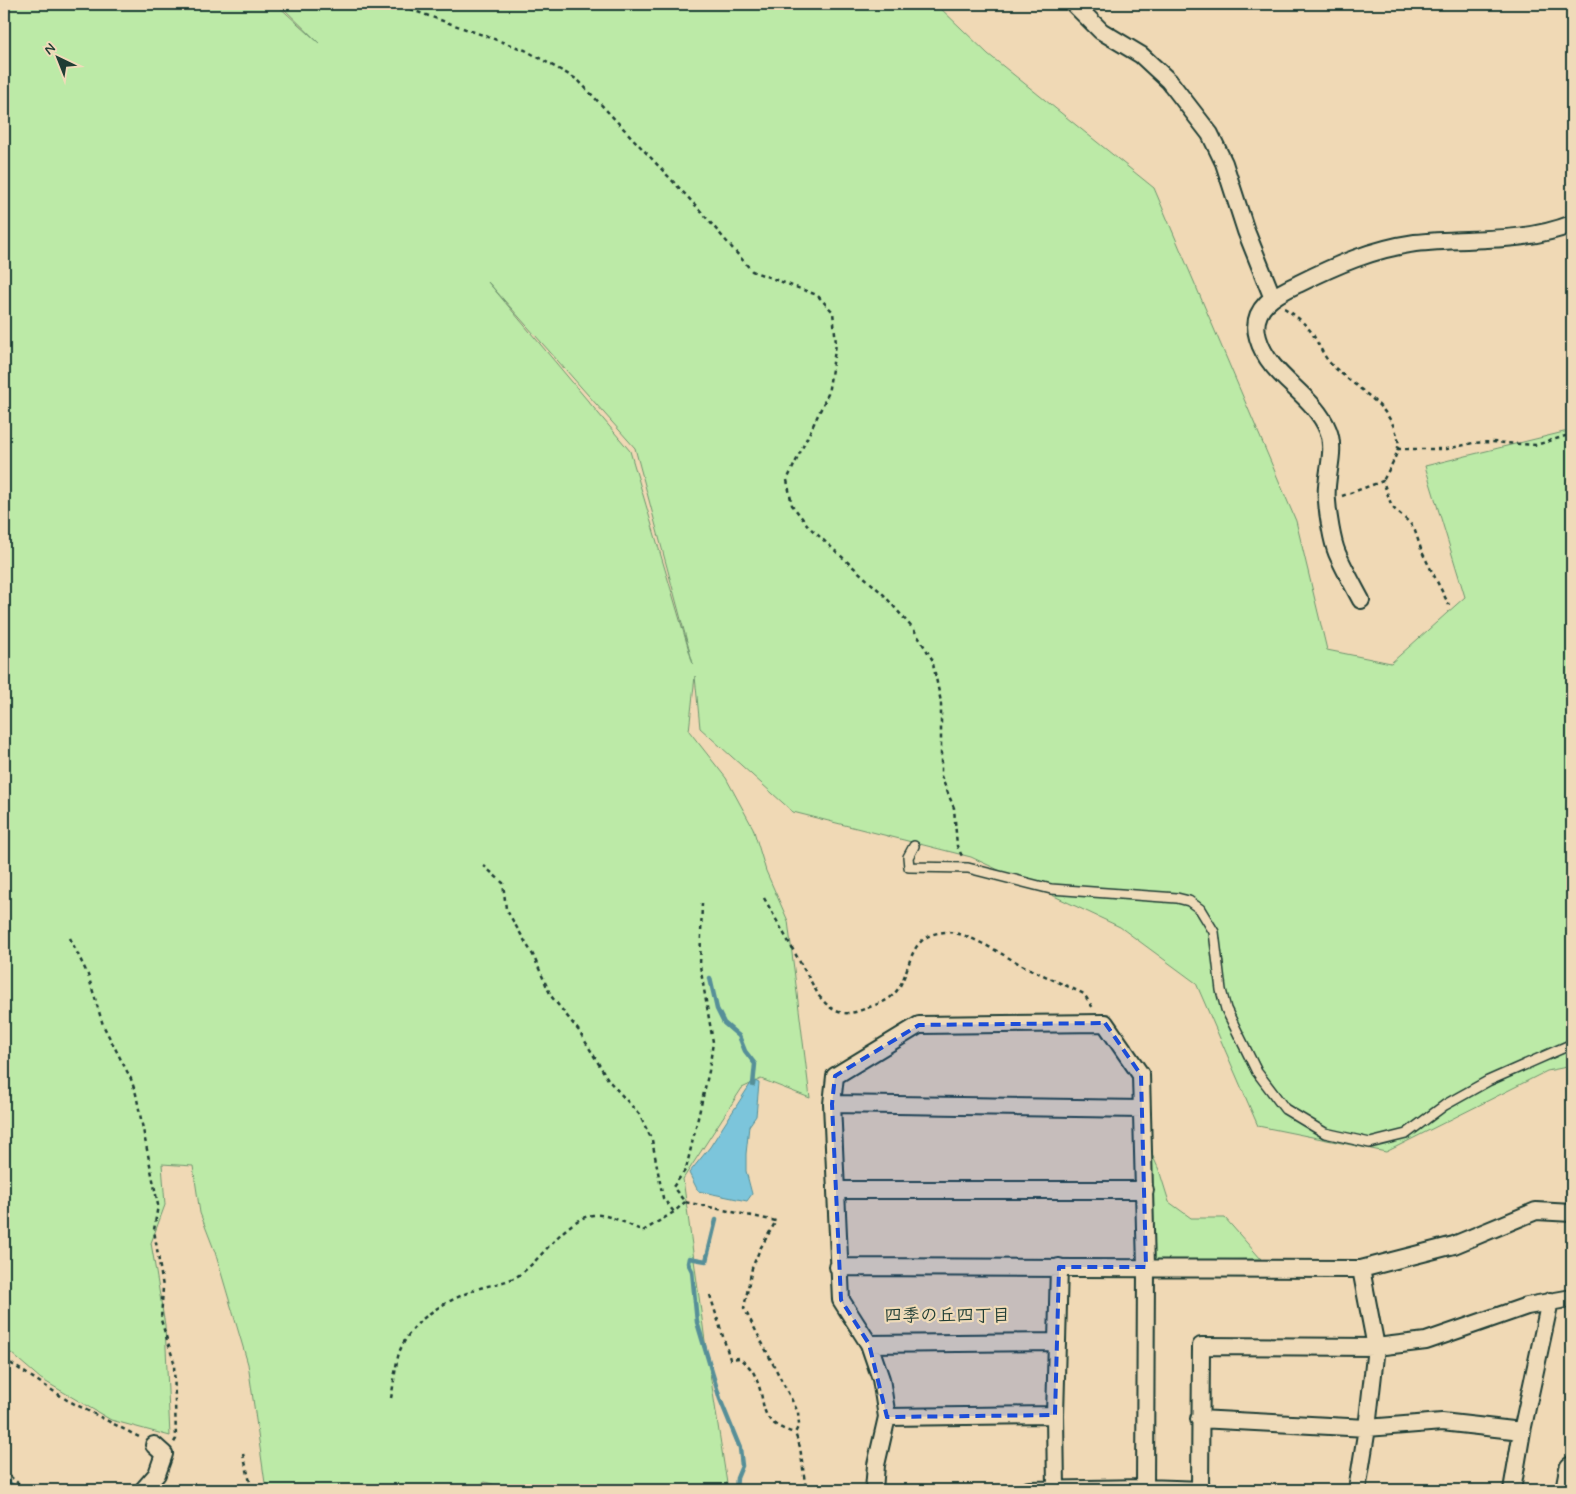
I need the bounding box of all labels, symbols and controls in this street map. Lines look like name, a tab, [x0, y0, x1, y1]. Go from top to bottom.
north arrow	[32, 32, 82, 82]
text: N	[40, 39, 59, 59]
district label: 四季の丘四丁目	[884, 1304, 1010, 1328]

